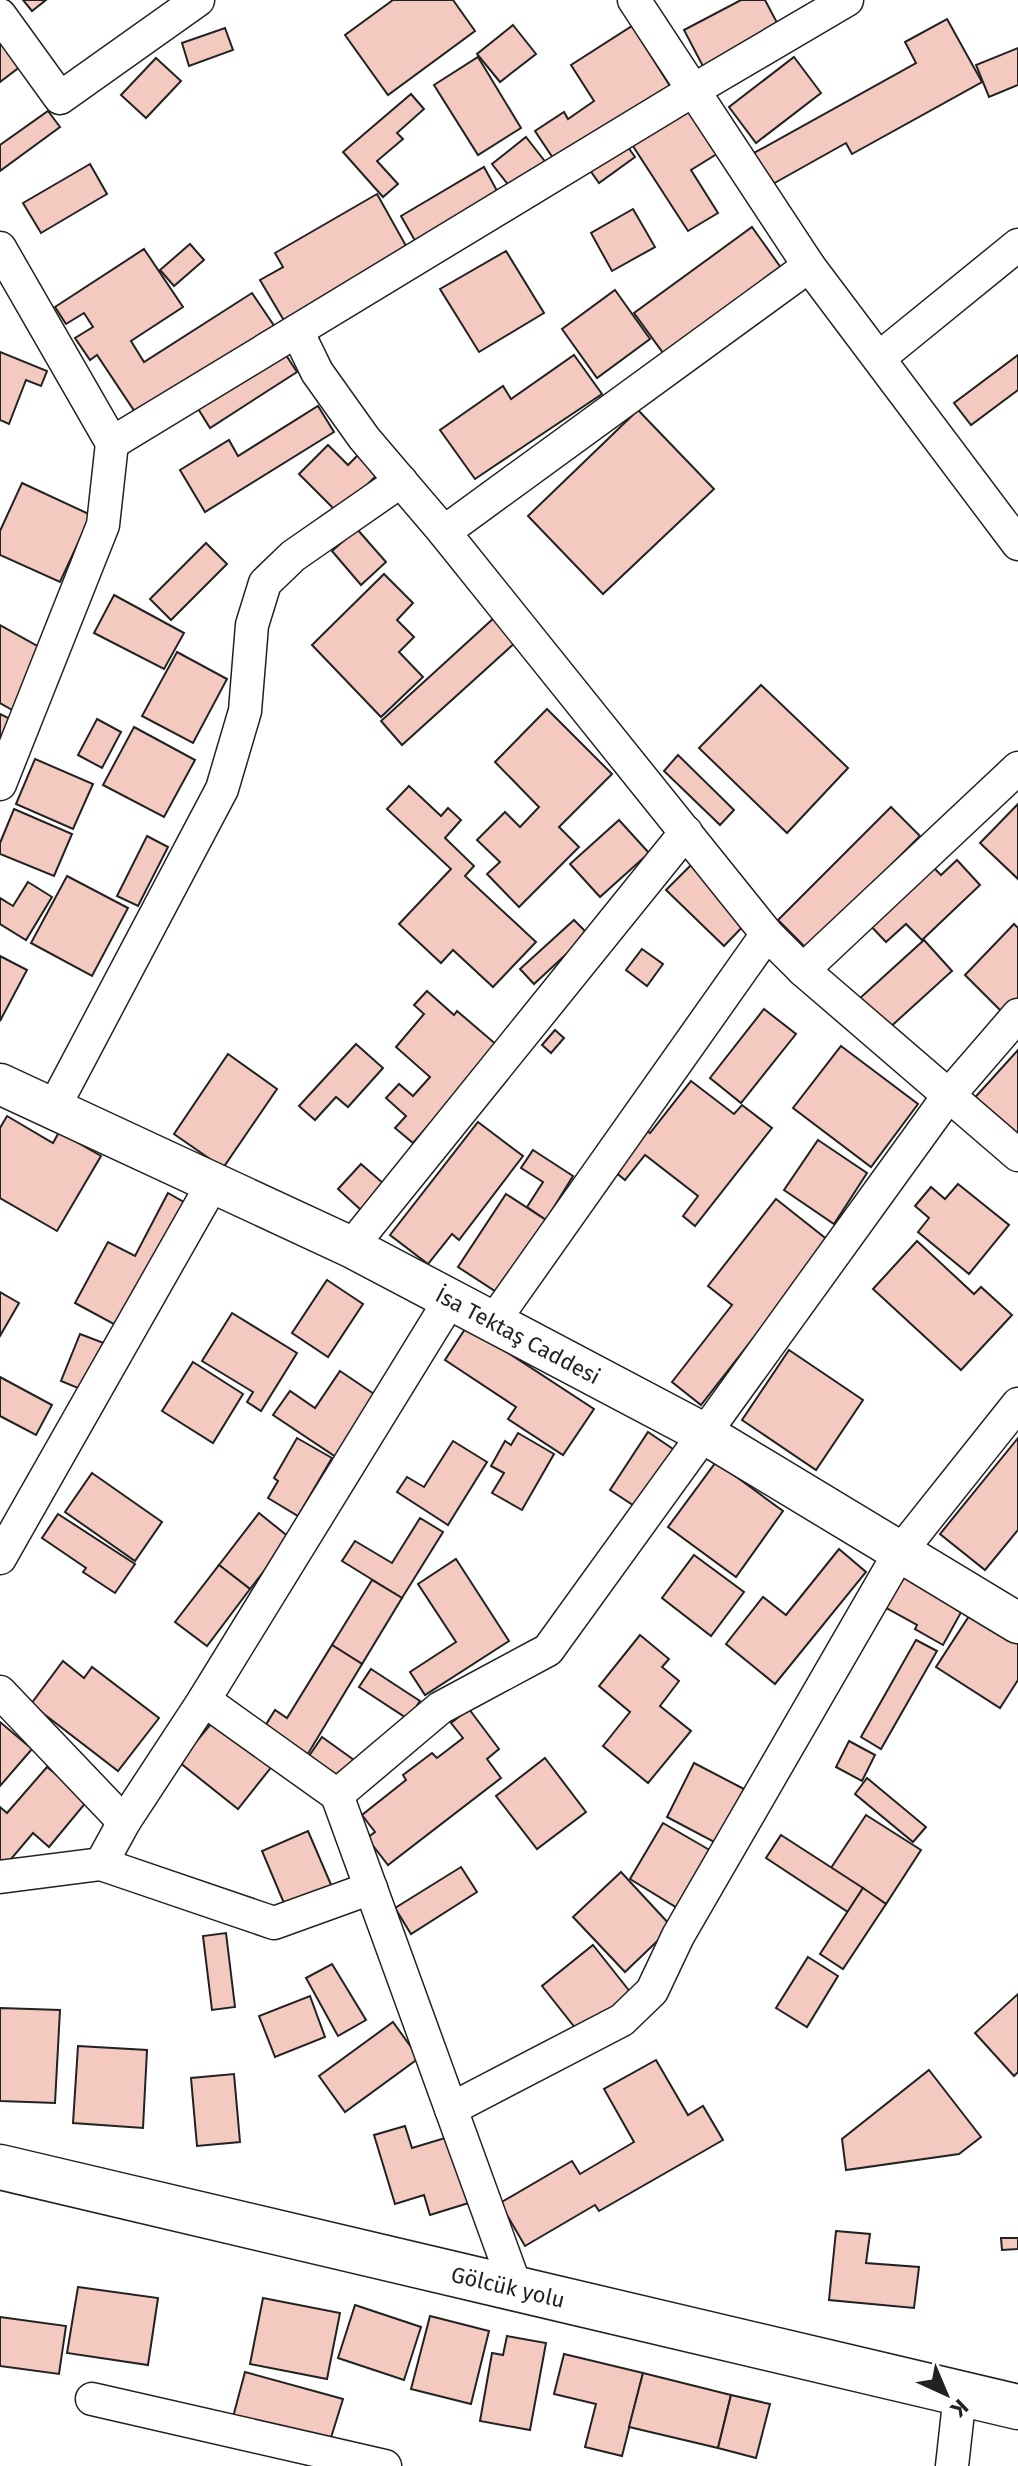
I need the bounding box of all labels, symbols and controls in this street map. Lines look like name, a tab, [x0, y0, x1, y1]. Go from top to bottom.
street label: İsa Tektaş Caddesi	[431, 1281, 605, 1390]
street label: Gölcük yolu	[448, 2261, 568, 2314]
north arrow	[906, 2354, 986, 2434]
text: K	[944, 2393, 974, 2423]

